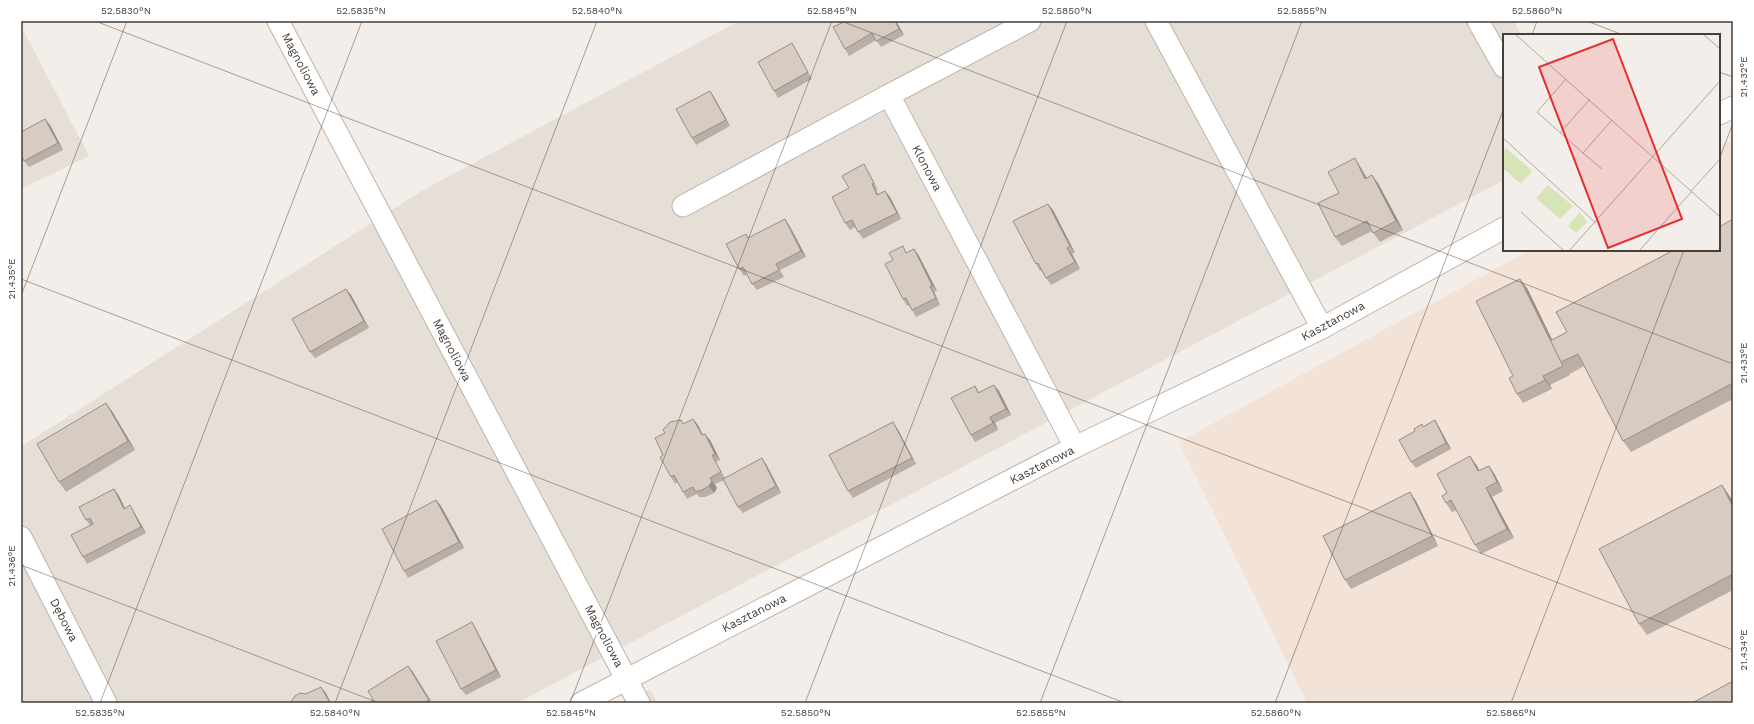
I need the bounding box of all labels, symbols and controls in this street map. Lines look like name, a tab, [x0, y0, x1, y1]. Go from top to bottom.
text: 52.5830°N	[101, 5, 151, 16]
text: 52.5835°N	[336, 5, 386, 16]
text: 52.5840°N	[572, 5, 622, 16]
text: 52.5845°N	[807, 5, 857, 16]
text: 52.5850°N	[1042, 5, 1092, 16]
text: 52.5855°N	[1277, 5, 1327, 16]
text: 52.5860°N	[1512, 5, 1562, 16]
street label: Magnoliowa	[279, 30, 323, 98]
inset map	[1503, 34, 1720, 251]
text: 21.432°E	[1738, 56, 1749, 98]
street label: Klonowa	[909, 143, 945, 193]
text: 21.435°E	[6, 258, 17, 300]
street label: Kasztanowa	[1299, 298, 1367, 344]
street label: Magnoliowa	[430, 316, 474, 384]
text: 21.433°E	[1738, 342, 1749, 384]
street label: Kasztanowa	[1008, 443, 1077, 487]
text: 21.436°E	[6, 545, 17, 587]
street label: Kasztanowa	[720, 591, 789, 635]
street label: Dębowa	[47, 596, 81, 644]
street label: Magnoliowa	[582, 602, 626, 670]
text: 21.434°E	[1738, 629, 1749, 671]
text: 52.5835°N	[75, 707, 125, 718]
text: 52.5840°N	[310, 707, 360, 718]
text: 52.5845°N	[546, 707, 596, 718]
text: 52.5850°N	[781, 707, 831, 718]
text: 52.5855°N	[1016, 707, 1066, 718]
text: 52.5860°N	[1251, 707, 1301, 718]
text: 52.5865°N	[1486, 707, 1536, 718]

